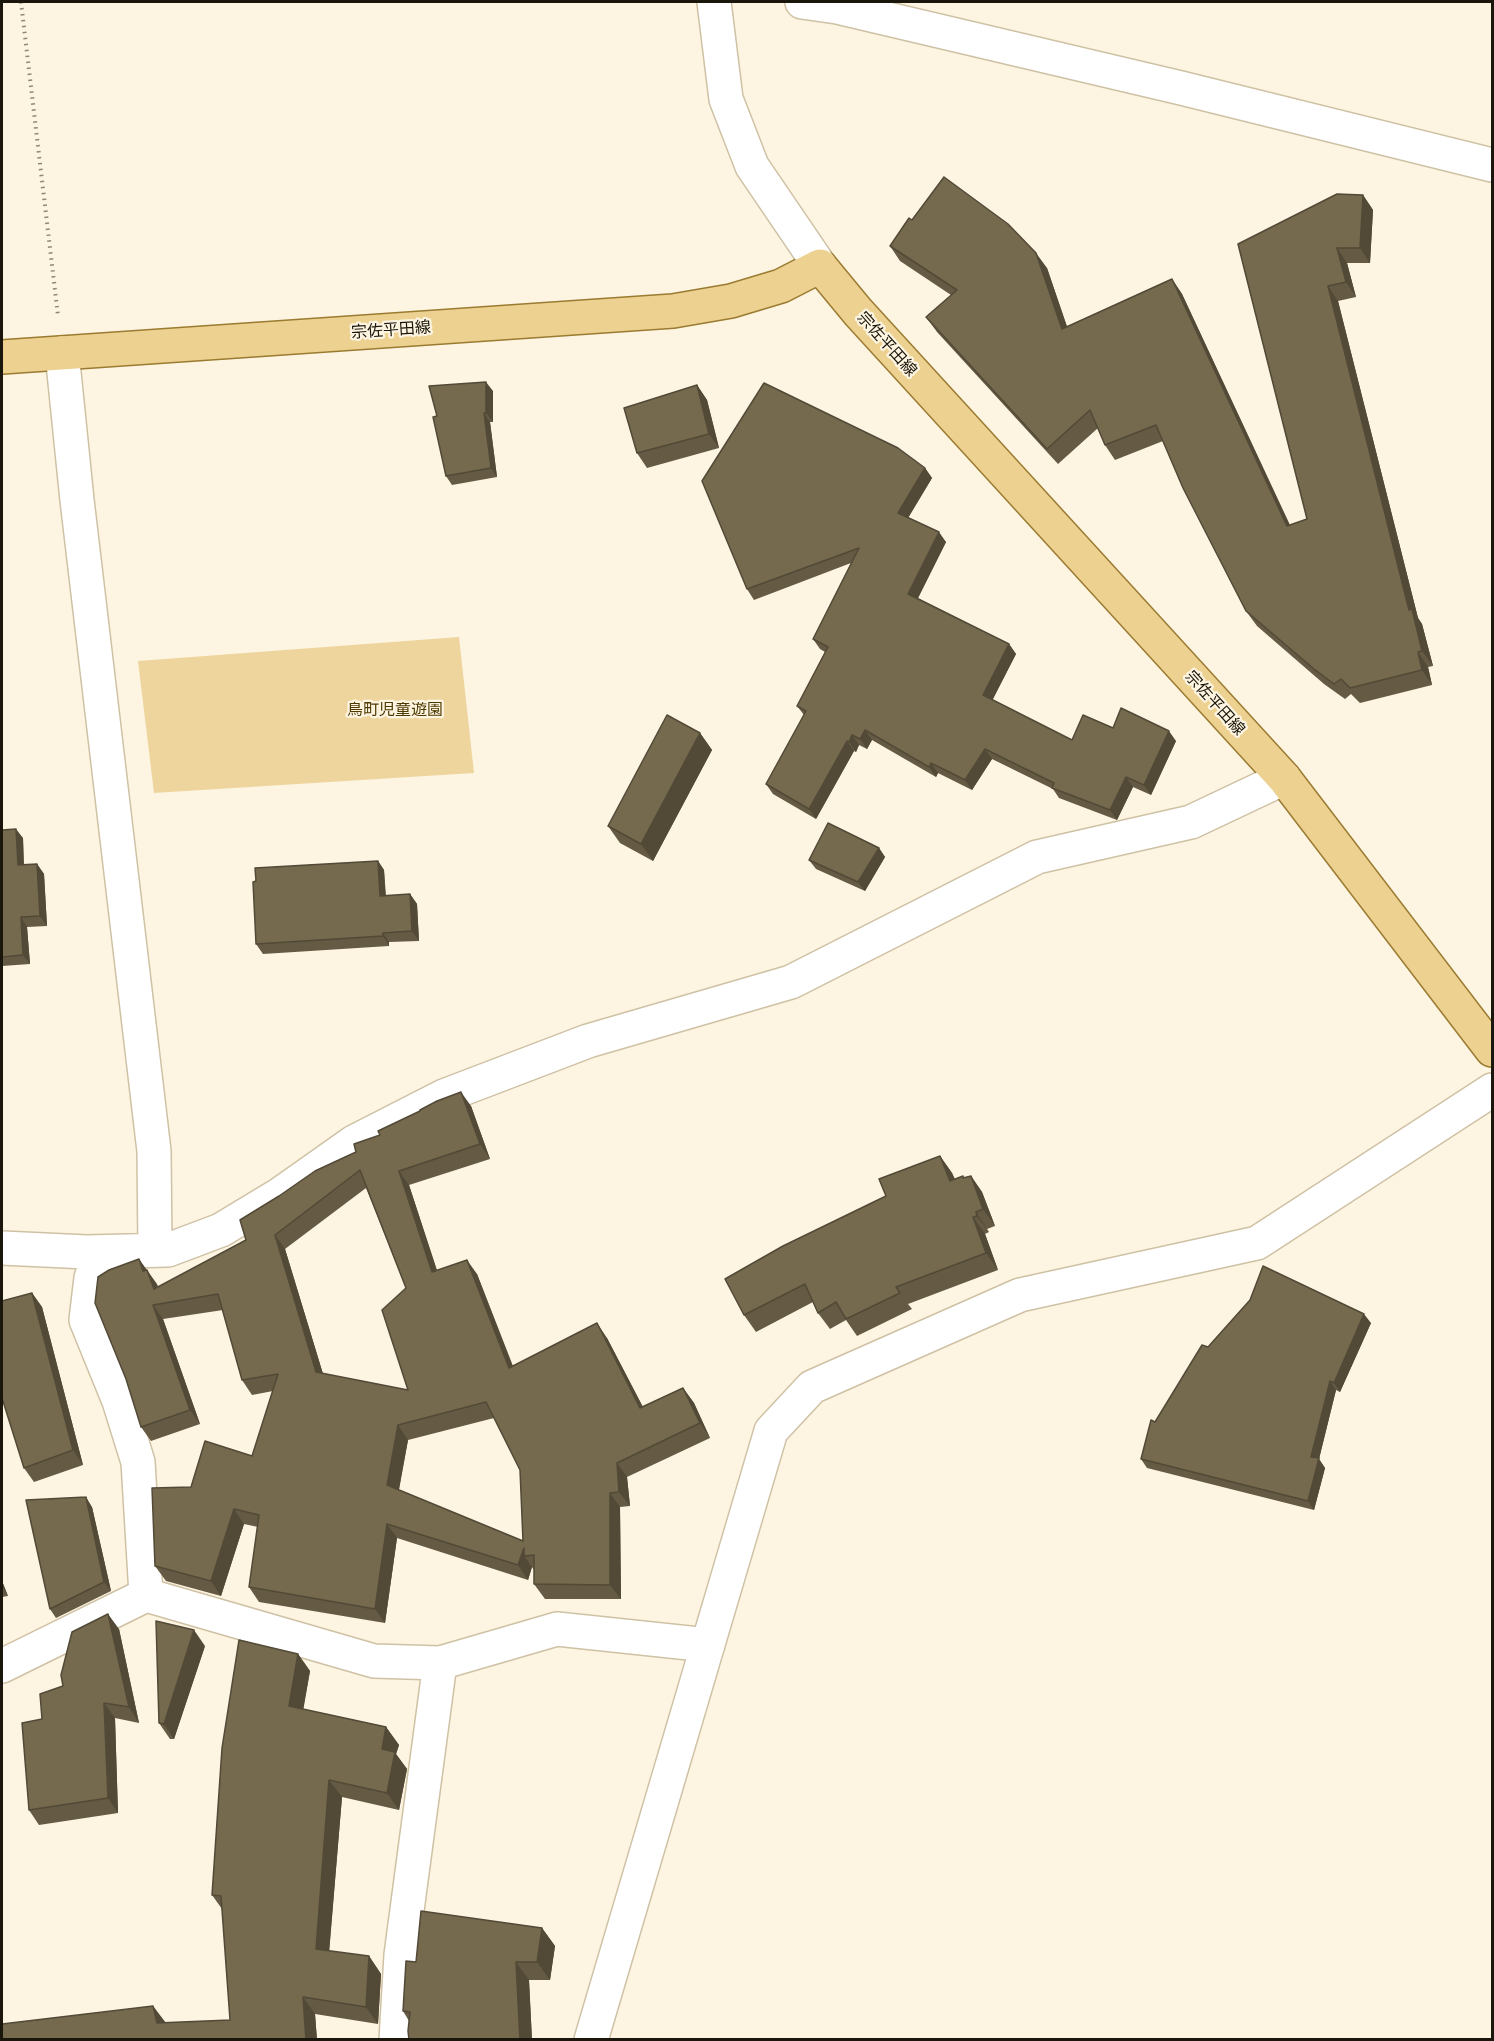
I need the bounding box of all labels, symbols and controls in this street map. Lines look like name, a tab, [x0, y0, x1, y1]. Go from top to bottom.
street label: 宗佐平田線	[853, 308, 921, 380]
street label: 宗佐平田線	[350, 318, 432, 342]
street label: 宗佐平田線	[1181, 667, 1249, 739]
park label: 鳥町児童遊園	[347, 700, 443, 720]

